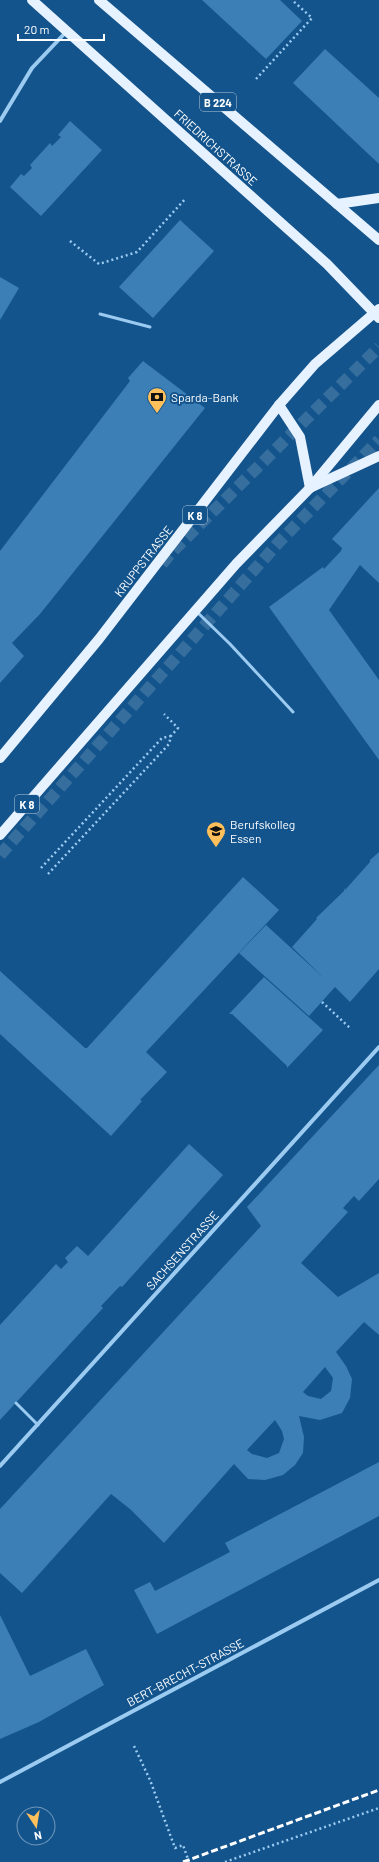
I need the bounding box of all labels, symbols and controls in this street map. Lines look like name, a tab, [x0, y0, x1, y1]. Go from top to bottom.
scale bar	[18, 16, 104, 42]
text: 20 m	[24, 22, 50, 36]
road number: B 224	[200, 93, 236, 111]
street label: FRIEDRICHSTRASSE	[172, 106, 260, 188]
bank icon: Sparda-Bank	[146, 386, 168, 414]
place label: Sparda-Bank	[171, 390, 239, 404]
road number: K 8	[183, 506, 207, 524]
street label: KRUPPSTRASSE	[111, 523, 175, 599]
road number: K 8	[15, 795, 39, 813]
place label: Berufskolleg Essen	[230, 817, 295, 845]
school or university icon: Berufskolleg Essen	[205, 820, 227, 848]
street label: SACHSENSTRASSE	[143, 1208, 221, 1292]
street label: BERT-BRECHT-STRASSE	[124, 1635, 246, 1709]
north arrow	[16, 1806, 56, 1846]
text: N	[33, 1829, 43, 1843]

